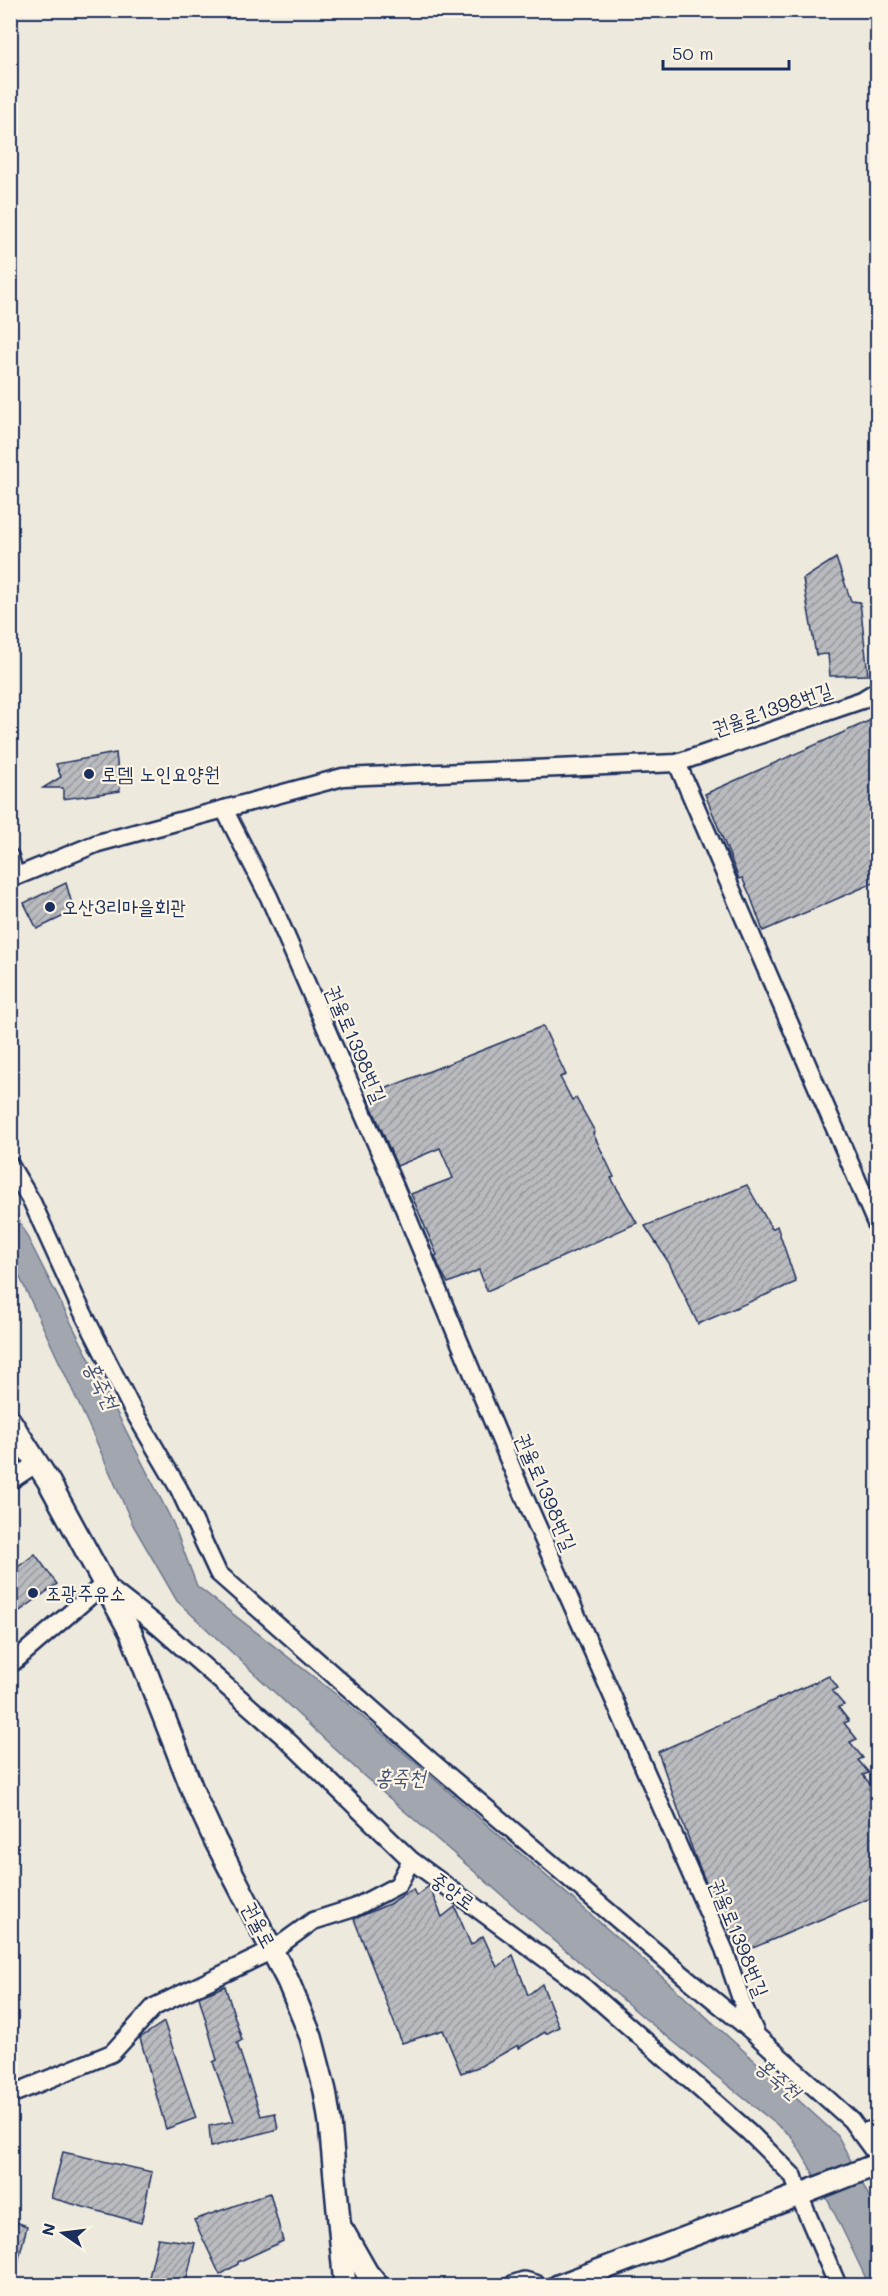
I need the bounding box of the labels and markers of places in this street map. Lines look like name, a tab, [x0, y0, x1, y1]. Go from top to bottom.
place label: 로뎀 노인요양원	[101, 760, 220, 786]
marker: 로뎀 노인요양원	[82, 767, 96, 781]
place label: 오산3리마을회관	[62, 893, 186, 919]
marker: 오산3리마을회관	[43, 900, 57, 914]
place label: 조광주유소	[45, 1579, 125, 1605]
marker: 조광주유소	[26, 1586, 40, 1600]

